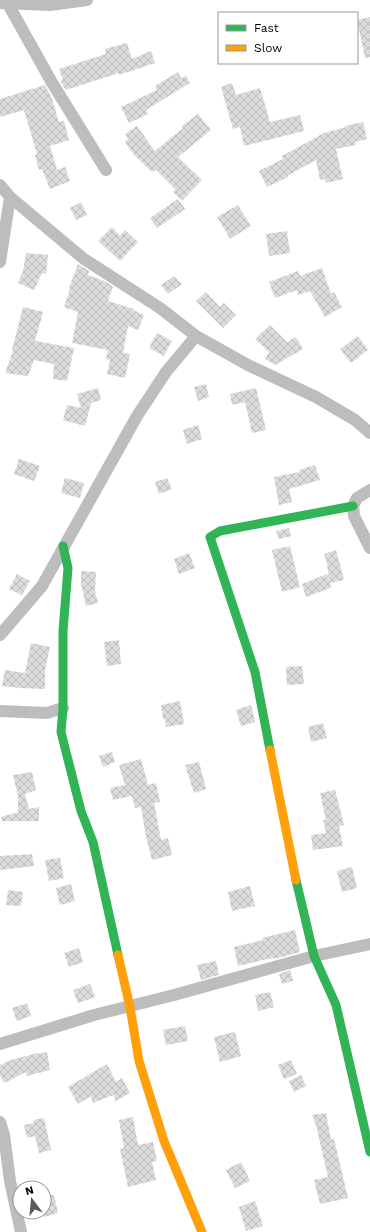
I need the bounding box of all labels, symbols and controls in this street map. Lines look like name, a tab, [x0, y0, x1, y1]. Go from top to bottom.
legend	[218, 12, 358, 64]
text: Fast	[254, 21, 279, 35]
text: Slow	[254, 41, 282, 55]
north arrow	[12, 1180, 52, 1220]
text: N	[24, 1183, 35, 1198]

